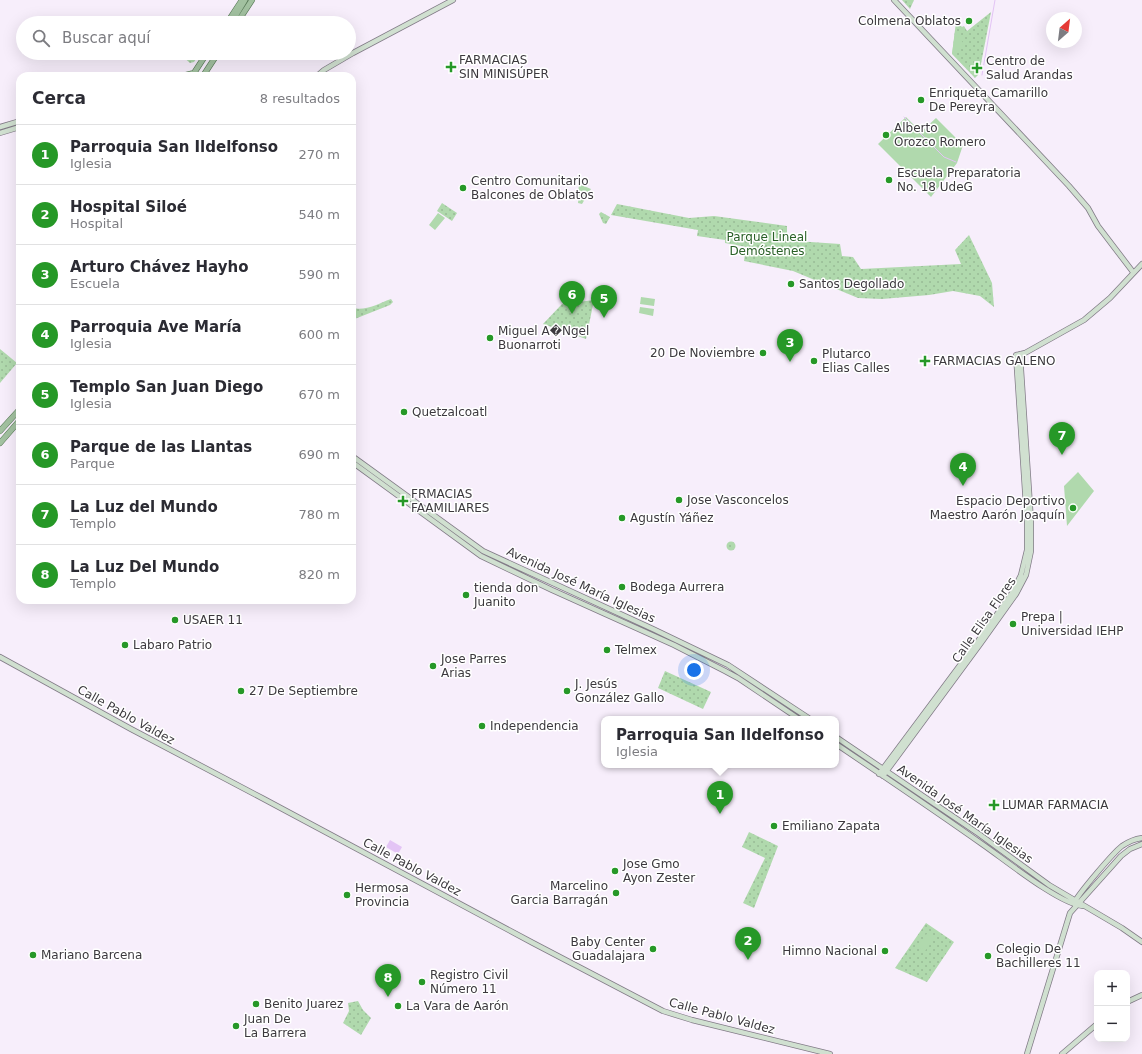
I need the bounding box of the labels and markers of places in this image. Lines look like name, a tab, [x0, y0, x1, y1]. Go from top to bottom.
place label: Colmena Oblatos	[858, 14, 961, 28]
marker: Colmena Oblatos	[964, 16, 974, 26]
place label: FARMACIAS SIN MINISÚPER	[459, 53, 549, 81]
place label: Centro de Salud Arandas	[986, 54, 1073, 82]
marker: FARMACIAS SIN MINISÚPER	[446, 62, 456, 72]
marker: Centro de Salud Arandas	[971, 62, 983, 74]
place label: Enriqueta Camarillo De Pereyra	[929, 86, 1048, 114]
marker: Enriqueta Camarillo De Pereyra	[916, 95, 926, 105]
place label: Alberto Orozco Romero	[894, 121, 986, 149]
marker: Alberto Orozco Romero	[881, 130, 891, 140]
place label: Escuela Preparatoria No. 18 UdeG	[897, 166, 1021, 194]
place label: Centro Comunitario Balcones de Oblatos	[471, 174, 594, 202]
marker: Escuela Preparatoria No. 18 UdeG	[884, 175, 894, 185]
marker: Centro Comunitario Balcones de Oblatos	[458, 183, 468, 193]
place label: Santos Degollado	[799, 277, 904, 291]
marker: Santos Degollado	[786, 279, 796, 289]
pin: 6	[559, 281, 585, 314]
pin: 5	[591, 285, 617, 318]
place label: Miguel A�Ngel Buonarroti	[498, 324, 589, 352]
pin: 3	[777, 329, 803, 362]
marker: Miguel A�Ngel Buonarroti	[485, 333, 495, 343]
place label: 20 De Noviembre	[650, 346, 755, 360]
place label: Plutarco Elias Calles	[822, 347, 890, 375]
marker: 20 De Noviembre	[758, 348, 768, 358]
place label: FARMACIAS GALENO	[933, 354, 1055, 368]
marker: Plutarco Elias Calles	[809, 356, 819, 366]
marker: FARMACIAS GALENO	[920, 356, 930, 366]
place label: Quetzalcoatl	[412, 405, 487, 419]
marker: Quetzalcoatl	[399, 407, 409, 417]
pin: 7	[1049, 422, 1075, 455]
pin: 4	[950, 453, 976, 486]
place label: FRMACIAS FAAMILIARES	[411, 487, 489, 515]
place label: Jose Vasconcelos	[686, 493, 789, 507]
place label: Espacio Deportivo Maestro Aarón Joaquín	[930, 494, 1065, 522]
marker: Jose Vasconcelos	[674, 495, 684, 505]
marker: FRMACIAS FAAMILIARES	[398, 496, 408, 506]
marker: Espacio Deportivo Maestro Aarón Joaquín	[1068, 503, 1078, 513]
place label: Agustín Yáñez	[630, 511, 713, 525]
marker: Agustín Yáñez	[617, 513, 627, 523]
place label: Bodega Aurrera	[630, 580, 724, 594]
place label: tienda don Juanito	[473, 581, 538, 609]
marker: Bodega Aurrera	[617, 582, 627, 592]
marker: tienda don Juanito	[461, 590, 471, 600]
place label: Prepa | Universidad IEHP	[1021, 610, 1124, 638]
place label: USAER 11	[183, 613, 243, 627]
marker: USAER 11	[170, 615, 180, 625]
marker: Prepa | Universidad IEHP	[1008, 619, 1018, 629]
place label: Labaro Patrio	[133, 638, 212, 652]
marker: Labaro Patrio	[120, 640, 130, 650]
place label: Telmex	[614, 643, 657, 657]
marker: Telmex	[602, 645, 612, 655]
place label: Jose Parres Arias	[440, 652, 506, 680]
marker: Jose Parres Arias	[428, 661, 438, 671]
place label: J. Jesús González Gallo	[574, 677, 664, 705]
place label: 27 De Septiembre	[249, 684, 358, 698]
marker: 27 De Septiembre	[236, 686, 246, 696]
marker: J. Jesús González Gallo	[562, 686, 572, 696]
place label: Independencia	[490, 719, 579, 733]
marker: Independencia	[477, 721, 487, 731]
pin: 1	[707, 781, 733, 814]
place label: LUMAR FARMACIA	[1002, 798, 1109, 812]
marker: LUMAR FARMACIA	[989, 800, 999, 810]
place label: Emiliano Zapata	[782, 819, 880, 833]
marker: Emiliano Zapata	[769, 821, 779, 831]
place label: Jose Gmo Ayon Zester	[622, 857, 695, 885]
marker: Jose Gmo Ayon Zester	[610, 866, 620, 876]
place label: Marcelino Garcia Barragán	[510, 879, 608, 907]
place label: Hermosa Provincia	[355, 881, 409, 909]
marker: Marcelino Garcia Barragán	[611, 888, 621, 898]
marker: Hermosa Provincia	[342, 890, 352, 900]
pin: 2	[735, 927, 761, 960]
place label: Baby Center Guadalajara	[570, 935, 645, 963]
place label: Colegio De Bachilleres 11	[996, 942, 1081, 970]
marker: Baby Center Guadalajara	[648, 944, 658, 954]
place label: Himno Nacional	[782, 944, 877, 958]
marker: Himno Nacional	[880, 946, 890, 956]
place label: Mariano Barcena	[41, 948, 142, 962]
marker: Mariano Barcena	[28, 950, 38, 960]
marker: Colegio De Bachilleres 11	[983, 951, 993, 961]
pin: 8	[375, 964, 401, 997]
place label: Registro Civil Número 11	[430, 968, 508, 996]
marker: Registro Civil Número 11	[417, 977, 427, 987]
place label: Benito Juarez	[264, 997, 343, 1011]
marker: Benito Juarez	[251, 999, 261, 1009]
place label: La Vara de Aarón	[406, 999, 509, 1013]
marker: La Vara de Aarón	[393, 1001, 403, 1011]
place label: Juan De La Barrera	[243, 1012, 307, 1040]
marker: Juan De La Barrera	[231, 1021, 241, 1031]

